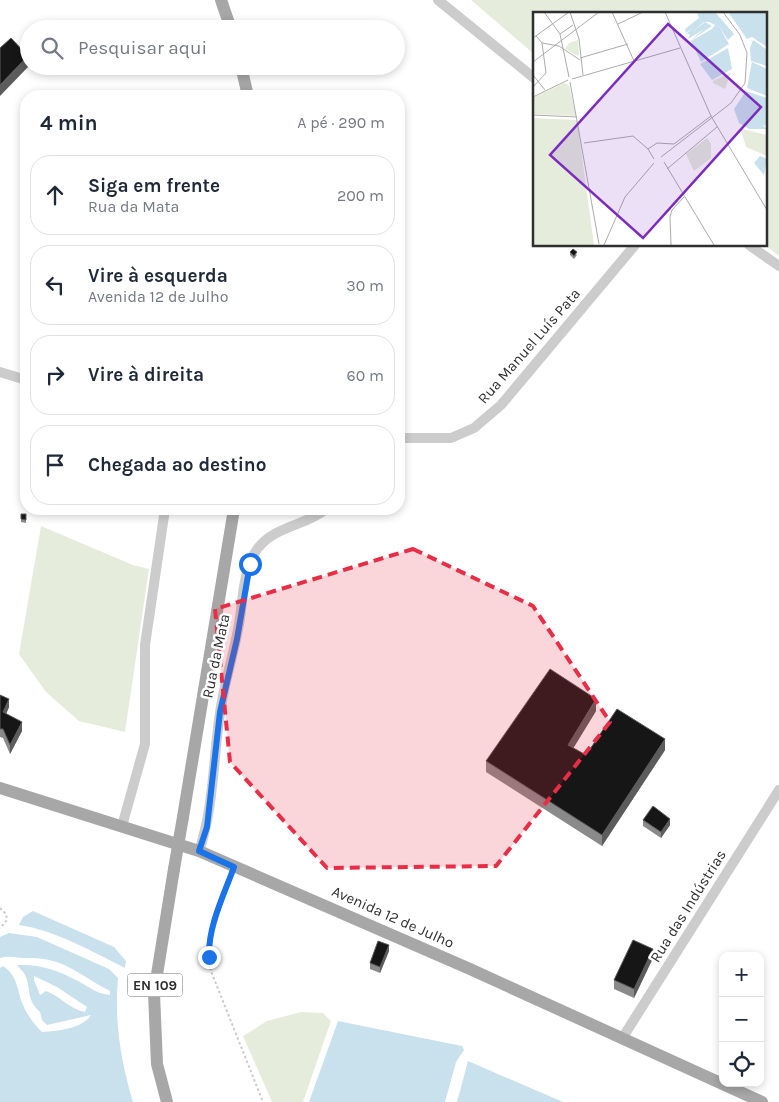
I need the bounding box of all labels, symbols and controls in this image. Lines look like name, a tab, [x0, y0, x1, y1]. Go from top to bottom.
inset map	[533, 12, 766, 246]
search box	[20, 20, 405, 75]
icon: search	[38, 34, 66, 62]
text: Pesquisar aqui	[78, 37, 207, 59]
text: 4 min	[40, 111, 98, 135]
text: A pé · 290 m	[297, 113, 385, 132]
text: Siga em frente	[88, 175, 220, 197]
icon: ahead	[41, 181, 69, 209]
text: 200 m	[337, 186, 384, 205]
text: Rua da Mata	[88, 197, 179, 216]
text: Vire à esquerda	[88, 265, 228, 287]
icon: left	[41, 271, 69, 299]
text: 30 m	[346, 276, 384, 295]
street label: Rua Manuel Luís Pata	[474, 285, 584, 407]
text: Avenida 12 de Julho	[88, 287, 229, 306]
icon: right	[41, 361, 69, 389]
text: Vire à direita	[88, 364, 204, 386]
text: 60 m	[347, 366, 384, 385]
icon: arrive	[41, 451, 69, 479]
text: Chegada ao destino	[88, 454, 266, 476]
route start	[239, 553, 262, 576]
street label: Rua da Mata	[198, 612, 234, 700]
street label: Rua das Indústrias	[646, 846, 730, 966]
street label: Avenida 12 de Julho	[329, 882, 457, 952]
route end	[198, 946, 221, 969]
map controls	[719, 952, 764, 1087]
button: +	[719, 952, 764, 997]
road number: EN 109	[128, 974, 182, 996]
button: −	[719, 997, 764, 1042]
button: locate	[719, 1042, 764, 1087]

